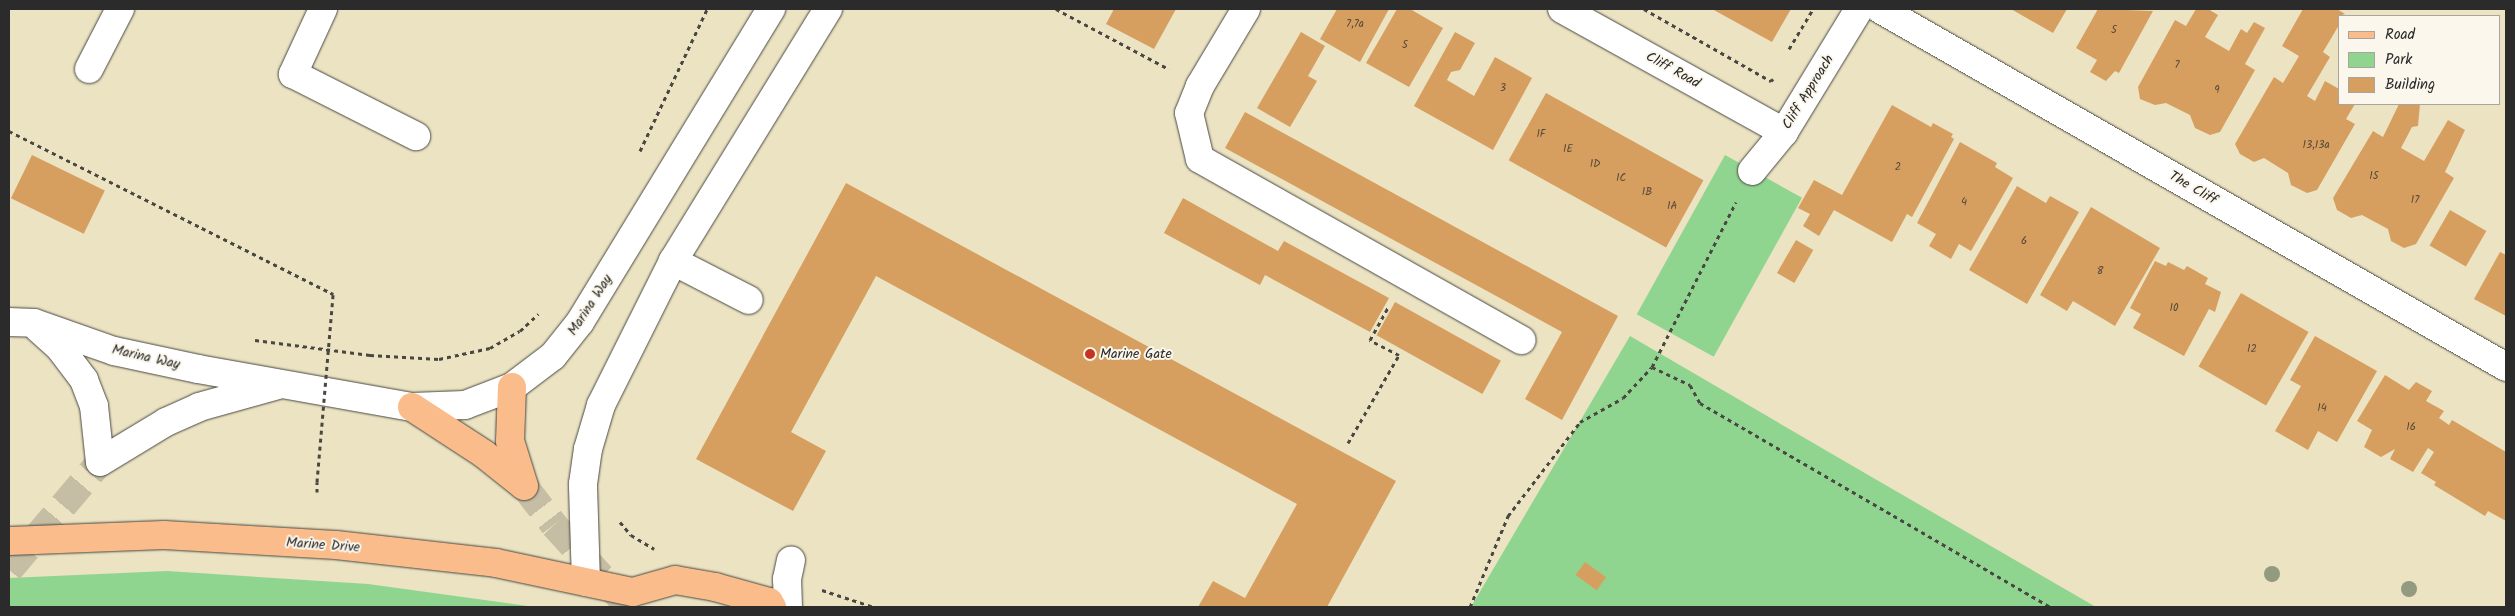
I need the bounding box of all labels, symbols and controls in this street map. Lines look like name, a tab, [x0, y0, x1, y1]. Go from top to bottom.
legend	[2338, 15, 2500, 105]
house number: 7,7a	[1346, 17, 1364, 31]
house number: 5	[2111, 23, 2117, 37]
text: Road	[2385, 23, 2415, 47]
house number: 5	[1402, 38, 1408, 52]
street label: Cliff Road	[1643, 48, 1703, 92]
text: Park	[2385, 48, 2412, 72]
street label: Cliff Approach	[1778, 52, 1838, 132]
house number: 7	[2174, 58, 2180, 72]
text: Building	[2385, 73, 2435, 97]
house number: 3	[1500, 81, 1506, 95]
house number: 9	[2214, 83, 2220, 97]
house number: 1F	[1536, 127, 1546, 141]
house number: 13,13a	[2302, 138, 2330, 152]
house number: 1E	[1563, 142, 1573, 156]
house number: 1D	[1590, 157, 1600, 171]
house number: 2	[1895, 160, 1901, 174]
street label: The Cliff	[2166, 168, 2220, 208]
house number: 15	[2369, 169, 2379, 183]
house number: 1C	[1616, 171, 1626, 185]
house number: 1B	[1642, 185, 1652, 199]
house number: 17	[2411, 193, 2419, 207]
house number: 4	[1961, 195, 1967, 209]
house number: 1A	[1667, 199, 1677, 213]
house number: 6	[2021, 234, 2027, 248]
house number: 8	[2097, 264, 2103, 278]
street label: Marina Way	[564, 271, 616, 339]
house number: 10	[2170, 301, 2178, 315]
street label: Marina Way	[110, 341, 182, 373]
house number: 12	[2247, 342, 2257, 356]
place label: Marine Gate	[1100, 346, 1172, 362]
marker: Marine Gate	[1084, 348, 1096, 360]
house number: 14	[2317, 401, 2327, 415]
house number: 16	[2406, 420, 2416, 434]
street label: Marine Drive	[285, 534, 361, 556]

